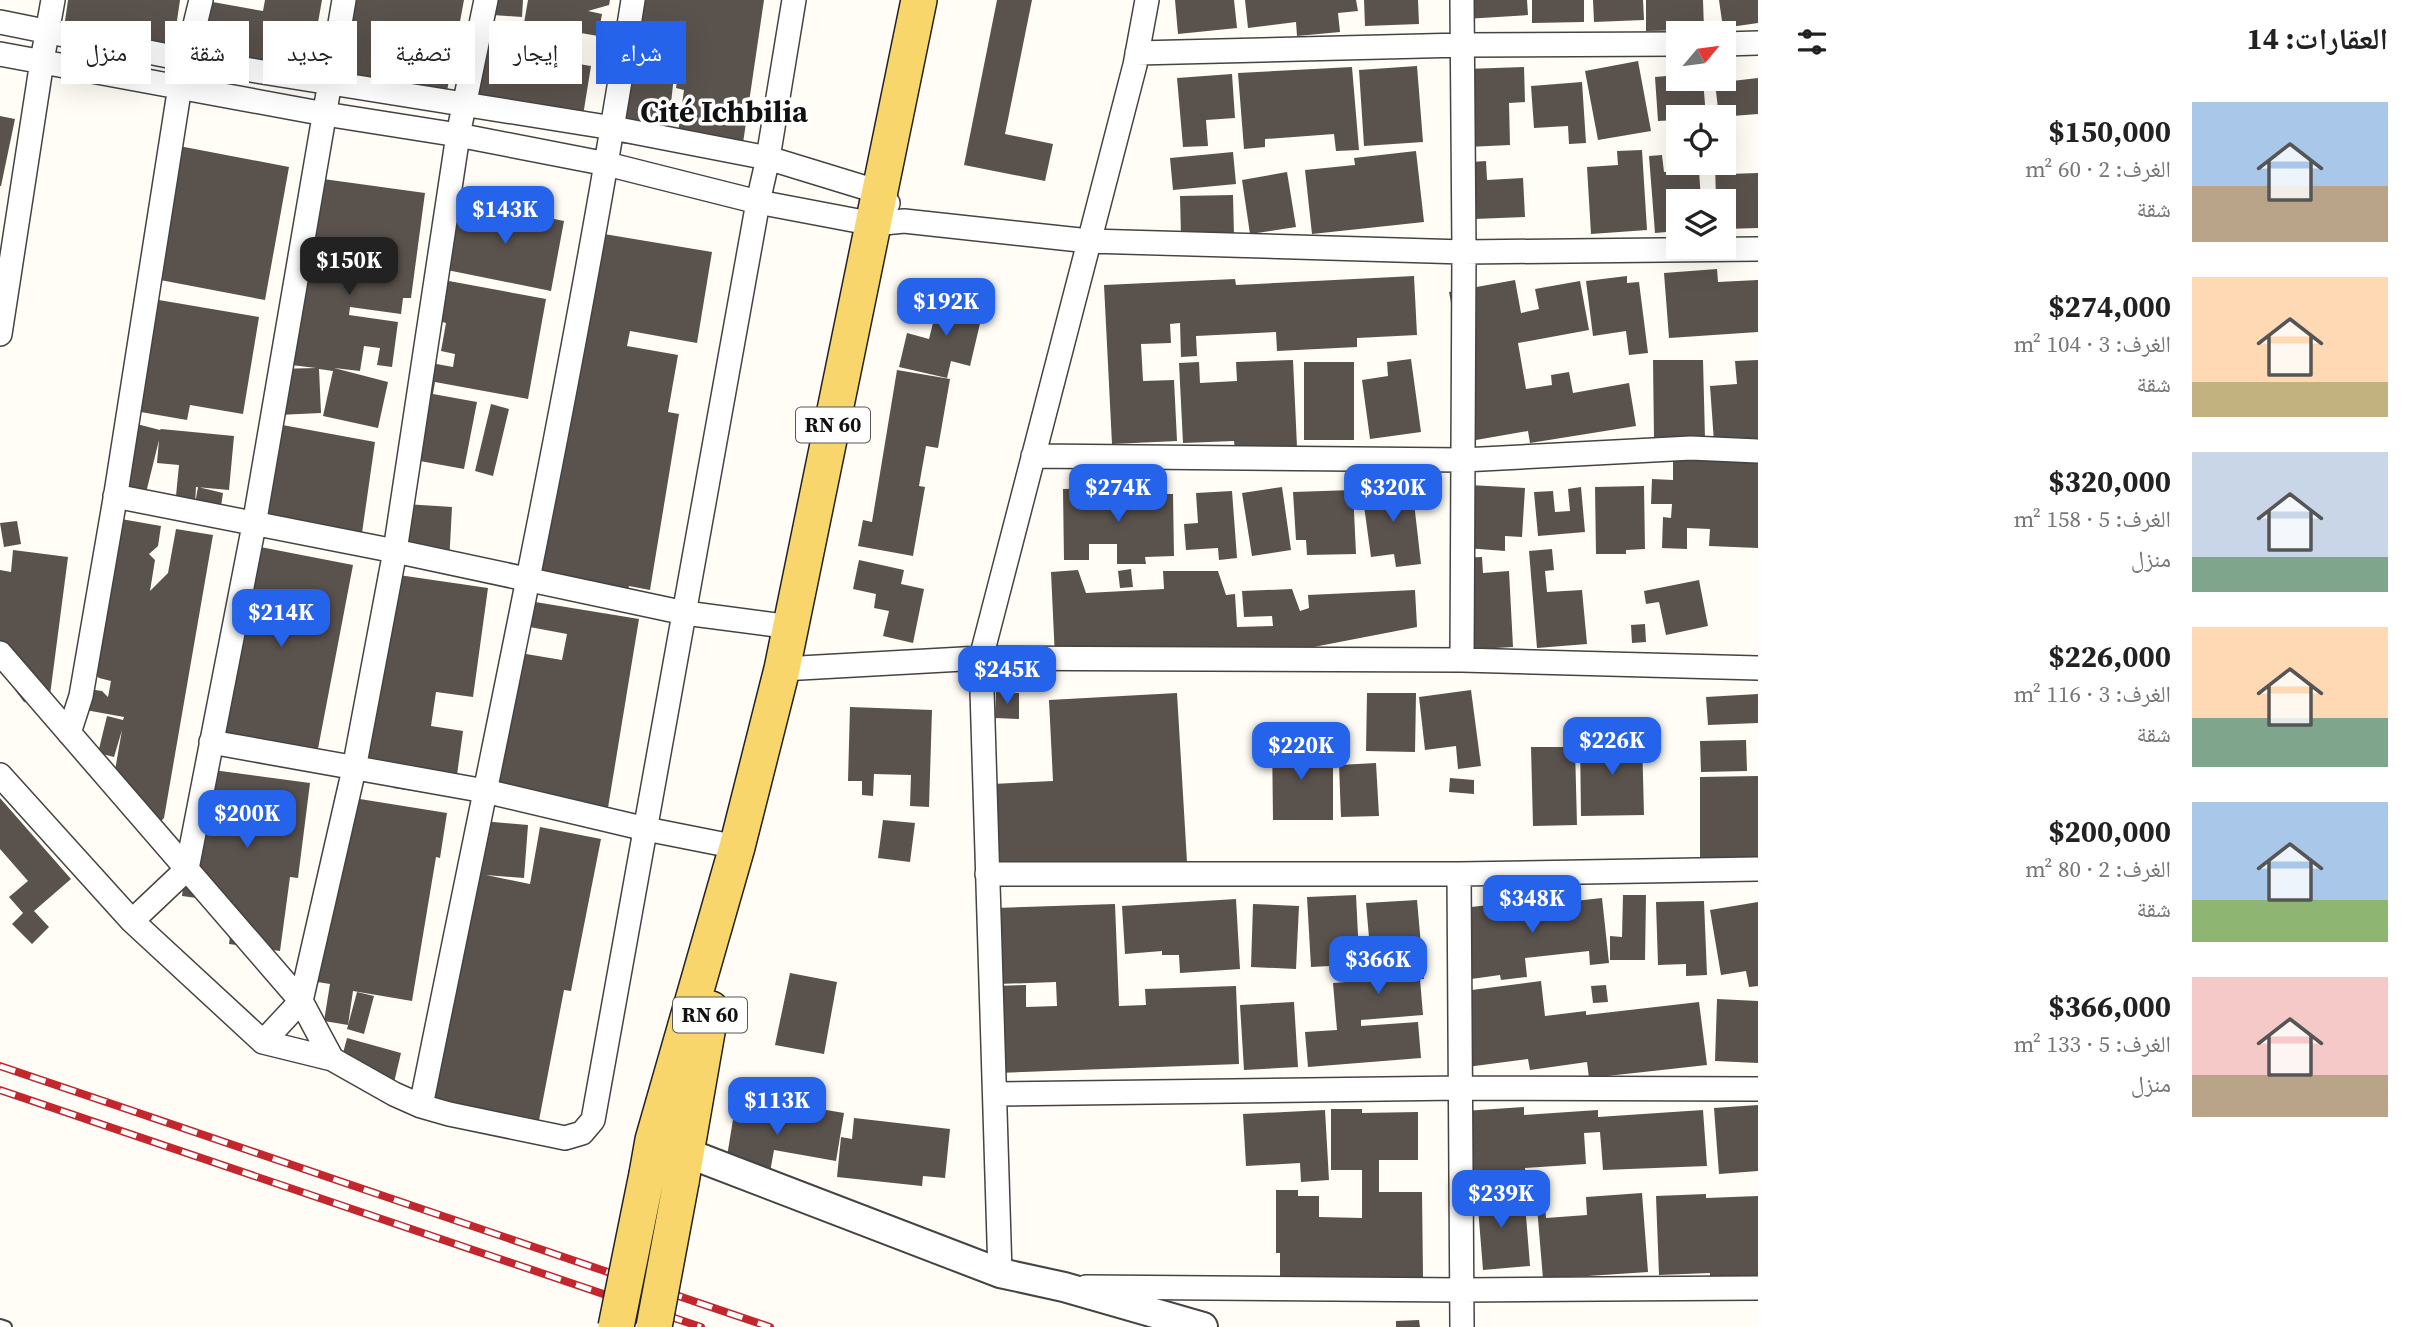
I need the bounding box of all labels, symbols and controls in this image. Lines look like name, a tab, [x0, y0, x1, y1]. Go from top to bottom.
text: العقارات: 14	[2247, 18, 2388, 59]
chip: منزل	[61, 21, 151, 84]
chip: شقة	[165, 21, 249, 84]
chip: جديد	[263, 21, 357, 84]
chip: تصفية	[371, 21, 475, 84]
chip: إيجار	[489, 21, 582, 84]
chip: شراء	[596, 21, 686, 84]
north arrow	[1666, 21, 1736, 91]
map controls	[1666, 21, 1736, 259]
icon: filters	[1793, 23, 1831, 61]
district label: Cité Ichbilia	[640, 91, 809, 132]
button: locate	[1666, 105, 1736, 175]
text: $150,000	[2048, 111, 2171, 152]
icon: home	[2248, 130, 2332, 214]
text: الغرف: 2 · 60 m²	[2025, 153, 2171, 185]
pin: $143K	[456, 187, 554, 246]
button: layers	[1666, 189, 1736, 259]
text: $143K	[472, 193, 538, 225]
text: شقة	[2137, 193, 2171, 225]
pin: $150K	[300, 238, 398, 297]
text: $150K	[316, 244, 382, 276]
pin: $192K	[897, 278, 995, 338]
text: $192K	[913, 285, 979, 317]
text: $274,000	[2048, 286, 2171, 327]
icon: home	[2248, 305, 2332, 389]
text: الغرف: 3 · 104 m²	[2013, 328, 2171, 360]
text: شقة	[2137, 368, 2171, 400]
road number: RN 60	[796, 408, 870, 442]
text: $320,000	[2048, 461, 2171, 502]
pin: $274K	[1069, 464, 1167, 524]
pin: $320K	[1344, 464, 1442, 524]
text: $274K	[1085, 471, 1151, 503]
text: $320K	[1360, 471, 1426, 503]
icon: home	[2248, 480, 2332, 564]
text: الغرف: 5 · 158 m²	[2013, 503, 2171, 535]
text: منزل	[2131, 543, 2171, 575]
pin: $214K	[232, 590, 330, 649]
text: $214K	[248, 596, 314, 628]
text: $226,000	[2048, 636, 2171, 677]
pin: $245K	[958, 646, 1056, 706]
text: $245K	[974, 653, 1040, 685]
icon: home	[2248, 655, 2332, 739]
text: الغرف: 3 · 116 m²	[2013, 678, 2171, 710]
pin: $226K	[1563, 718, 1661, 777]
text: شقة	[2137, 718, 2171, 750]
pin: $220K	[1252, 722, 1350, 782]
text: $226K	[1579, 724, 1645, 756]
text: $220K	[1268, 729, 1334, 761]
pin: $200K	[198, 790, 296, 850]
text: $200K	[214, 797, 280, 829]
text: $200,000	[2048, 811, 2171, 852]
icon: home	[2248, 830, 2332, 914]
text: الغرف: 2 · 80 m²	[2025, 853, 2171, 885]
pin: $348K	[1483, 876, 1581, 935]
text: $348K	[1499, 882, 1565, 914]
text: شقة	[2137, 893, 2171, 925]
pin: $366K	[1329, 936, 1427, 996]
text: $366K	[1345, 943, 1411, 975]
text: $366,000	[2048, 986, 2171, 1027]
road number: RN 60	[673, 998, 747, 1032]
icon: home	[2248, 1005, 2332, 1089]
text: الغرف: 5 · 133 m²	[2013, 1028, 2171, 1060]
text: منزل	[2131, 1068, 2171, 1100]
pin: $113K	[728, 1078, 826, 1137]
text: $113K	[744, 1084, 810, 1116]
pin: $239K	[1452, 1170, 1550, 1230]
text: $239K	[1468, 1177, 1534, 1209]

